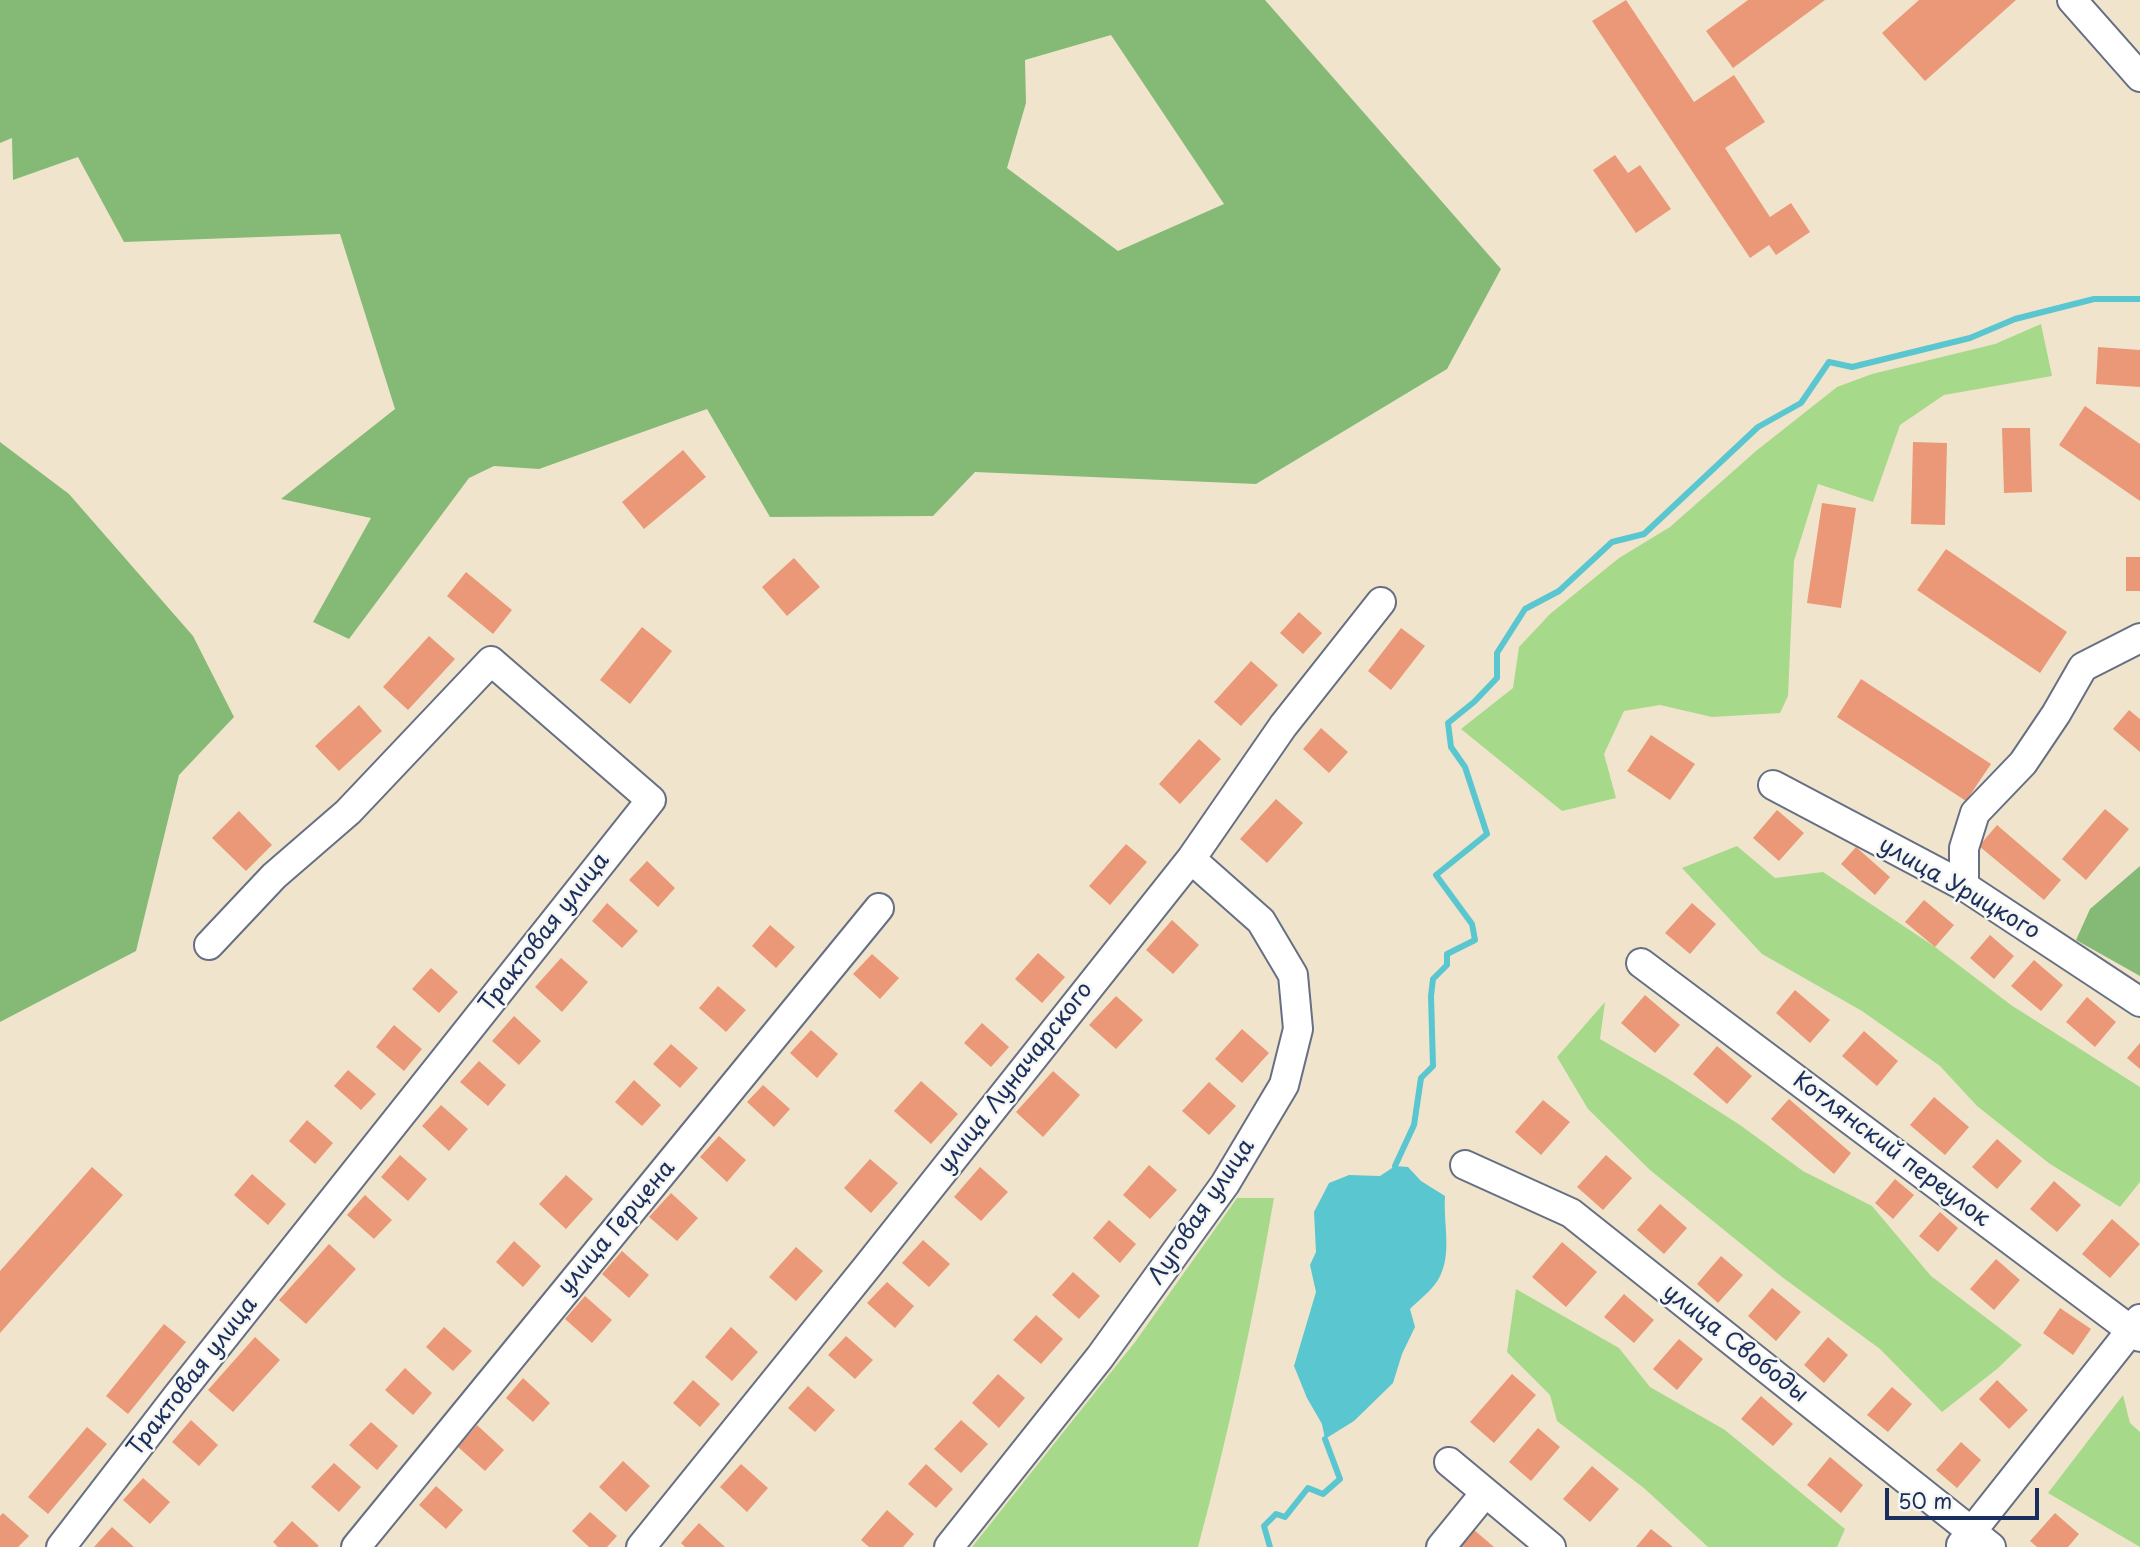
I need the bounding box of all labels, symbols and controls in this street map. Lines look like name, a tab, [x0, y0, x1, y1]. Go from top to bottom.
street label: улица Урицкого	[1874, 832, 2044, 946]
street label: Трактовая улица	[474, 848, 616, 1018]
street label: улица Луначарского	[933, 977, 1099, 1179]
street label: Котлянский переулок	[1787, 1067, 1995, 1233]
street label: Луговая улица	[1143, 1134, 1261, 1290]
street label: улица Герцена	[553, 1155, 681, 1301]
street label: улица Свободы	[1657, 1279, 1813, 1409]
street label: Трактовая улица	[122, 1292, 264, 1462]
scale bar	[1888, 1474, 2042, 1518]
text: 50 m	[1898, 1484, 1952, 1516]

